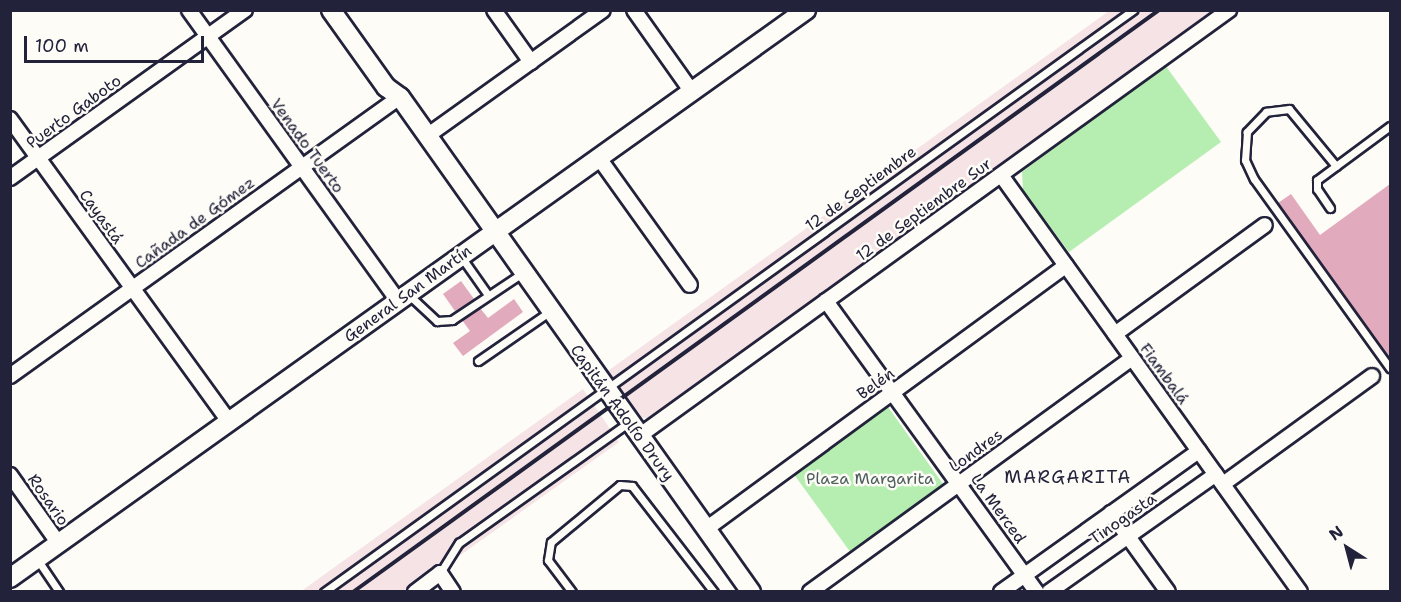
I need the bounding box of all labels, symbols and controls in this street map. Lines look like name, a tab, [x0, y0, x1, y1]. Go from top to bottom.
scale bar	[27, 24, 207, 62]
text: 100 m	[35, 34, 89, 58]
street label: Puerto Gaboto	[23, 71, 125, 153]
street label: Venado Tuerto	[266, 95, 348, 197]
street label: 12 de Septiembre	[802, 142, 920, 236]
street label: 12 de Septiembre Sur	[852, 154, 996, 266]
street label: Cañada de Gómez	[131, 173, 259, 273]
street label: Cayastá	[75, 186, 127, 248]
street label: General San Martín	[341, 241, 475, 347]
street label: Fiambalá	[1135, 340, 1193, 408]
street label: Capitán Adolfo Drury	[566, 341, 678, 485]
street label: Belén	[854, 364, 898, 404]
street label: Londres	[946, 425, 1006, 477]
district label: MARGARITA	[1004, 466, 1132, 488]
park label: Plaza Margarita	[806, 469, 934, 489]
street label: La Merced	[966, 470, 1030, 548]
street label: Rosario	[23, 471, 73, 529]
street label: Tinogasta	[1086, 489, 1160, 549]
north arrow	[1317, 518, 1377, 578]
text: N	[1325, 521, 1347, 545]

